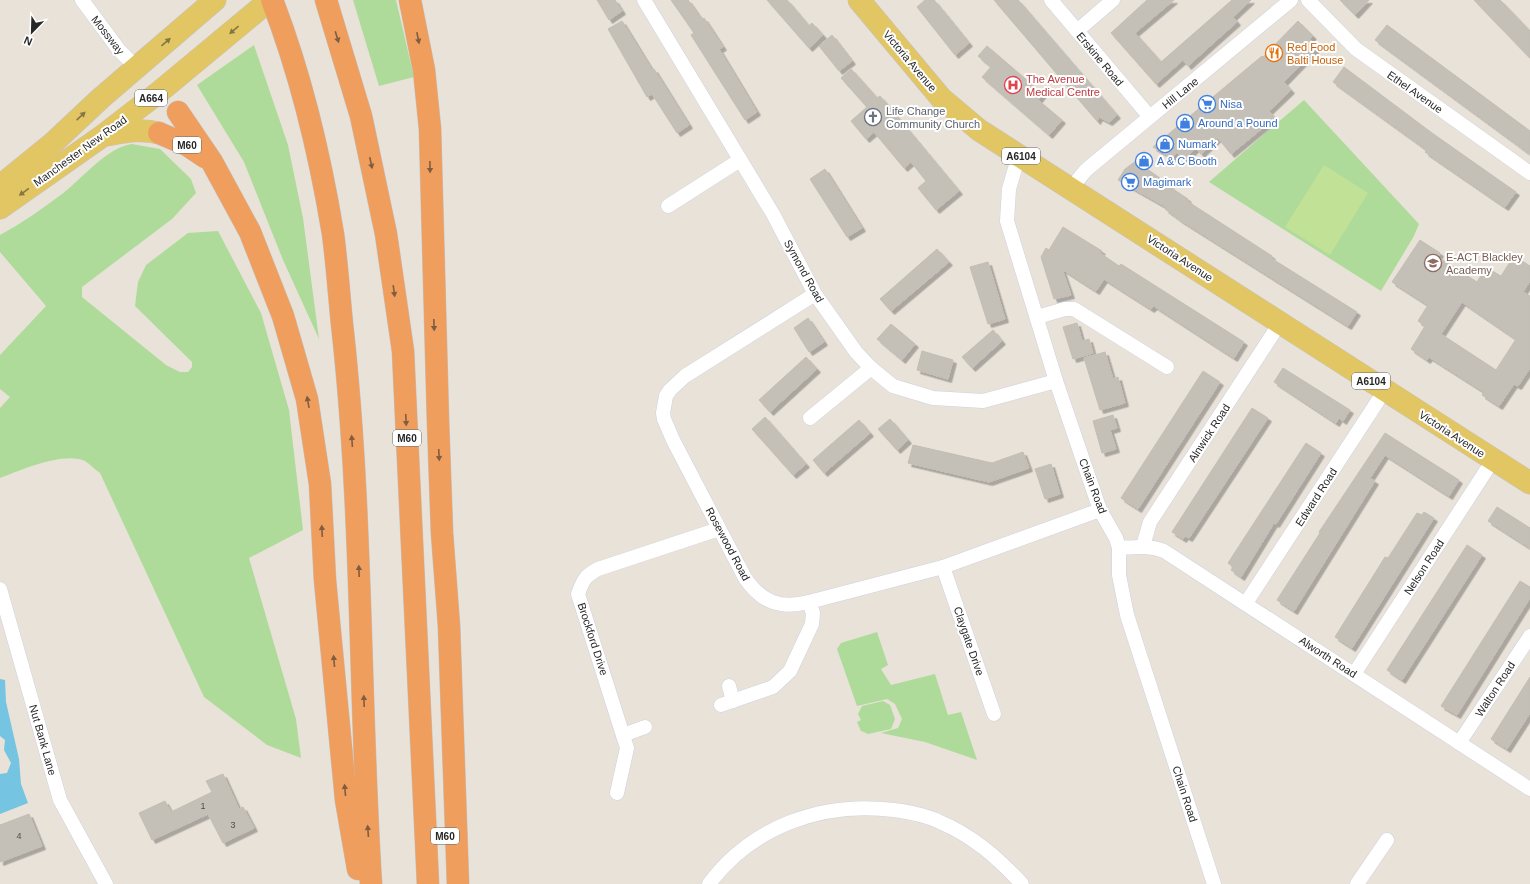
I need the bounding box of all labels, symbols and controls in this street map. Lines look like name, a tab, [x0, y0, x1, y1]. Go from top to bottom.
north arrow	[12, 12, 52, 52]
street label: Mossway	[89, 13, 127, 57]
one-way arrow	[229, 25, 240, 34]
street label: Victoria Avenue	[881, 28, 939, 94]
street label: Erskine Road	[1074, 30, 1126, 88]
one-way arrow	[334, 32, 340, 44]
one-way arrow	[415, 32, 421, 44]
text: N	[22, 34, 34, 48]
one-way arrow	[161, 38, 171, 47]
place label: Red Food Balti House	[1287, 41, 1343, 66]
restaurant icon: Red Food Balti House	[1264, 43, 1284, 63]
street label: Ethel Avenue	[1385, 69, 1445, 115]
place label: The Avenue Medical Centre	[1026, 73, 1100, 98]
hospital icon: The Avenue Medical Centre	[1003, 75, 1023, 95]
street label: Hill Lane	[1160, 75, 1200, 111]
road number: A664	[135, 90, 167, 106]
supermarket icon: Nisa	[1197, 94, 1217, 114]
place label: Nisa	[1220, 98, 1243, 110]
place label: Life Change Community Church	[886, 105, 980, 130]
church icon: Life Change Community Church	[863, 107, 883, 127]
one-way arrow	[77, 112, 86, 121]
street label: Manchester New Road	[31, 113, 129, 189]
shop icon: Around a Pound	[1175, 113, 1195, 133]
place label: Around a Pound	[1198, 117, 1278, 129]
shop icon: Numark	[1155, 134, 1175, 154]
road number: M60	[173, 137, 201, 153]
place label: Numark	[1178, 138, 1217, 150]
road number: A6104	[1002, 148, 1040, 164]
shop icon: A & C Booth	[1134, 151, 1154, 171]
place label: A & C Booth	[1157, 155, 1217, 167]
one-way arrow	[368, 157, 374, 169]
one-way arrow	[427, 161, 433, 174]
supermarket icon: Magimark	[1120, 172, 1140, 192]
place label: Magimark	[1143, 176, 1192, 188]
one-way arrow	[19, 188, 29, 196]
street label: Victoria Avenue	[1145, 232, 1215, 284]
street label: Symond Road	[782, 238, 826, 304]
place label: E-ACT Blackley Academy	[1446, 251, 1523, 276]
school or university icon: E-ACT Blackley Academy	[1423, 253, 1443, 273]
one-way arrow	[391, 285, 398, 297]
one-way arrow	[431, 319, 437, 332]
road number: A6104	[1352, 373, 1390, 389]
one-way arrow	[304, 396, 310, 409]
street label: Alnwick Road	[1186, 402, 1232, 464]
street label: Victoria Avenue	[1417, 408, 1487, 460]
one-way arrow	[403, 414, 409, 427]
road number: M60	[393, 430, 421, 446]
one-way arrow	[349, 435, 356, 447]
one-way arrow	[436, 449, 442, 462]
street label: Chain Road	[1077, 457, 1109, 515]
street label: Edward Road	[1293, 466, 1339, 528]
street label: Rosewood Road	[704, 505, 752, 583]
one-way arrow	[319, 525, 326, 537]
street label: Nelson Road	[1402, 537, 1446, 597]
one-way arrow	[356, 564, 362, 577]
street label: Brockford Drive	[576, 601, 610, 677]
street label: Claygate Drive	[952, 605, 986, 677]
street label: Alworth Road	[1297, 634, 1359, 680]
one-way arrow	[330, 655, 337, 667]
street label: Walton Road	[1473, 659, 1517, 719]
one-way arrow	[361, 694, 367, 707]
street label: Nut Bank Lane	[27, 703, 59, 777]
street label: Chain Road	[1170, 765, 1200, 823]
one-way arrow	[342, 784, 349, 796]
house number: 1	[200, 801, 206, 811]
house number: 3	[230, 820, 236, 830]
one-way arrow	[365, 824, 371, 837]
road number: M60	[431, 828, 459, 844]
house number: 4	[16, 831, 22, 841]

